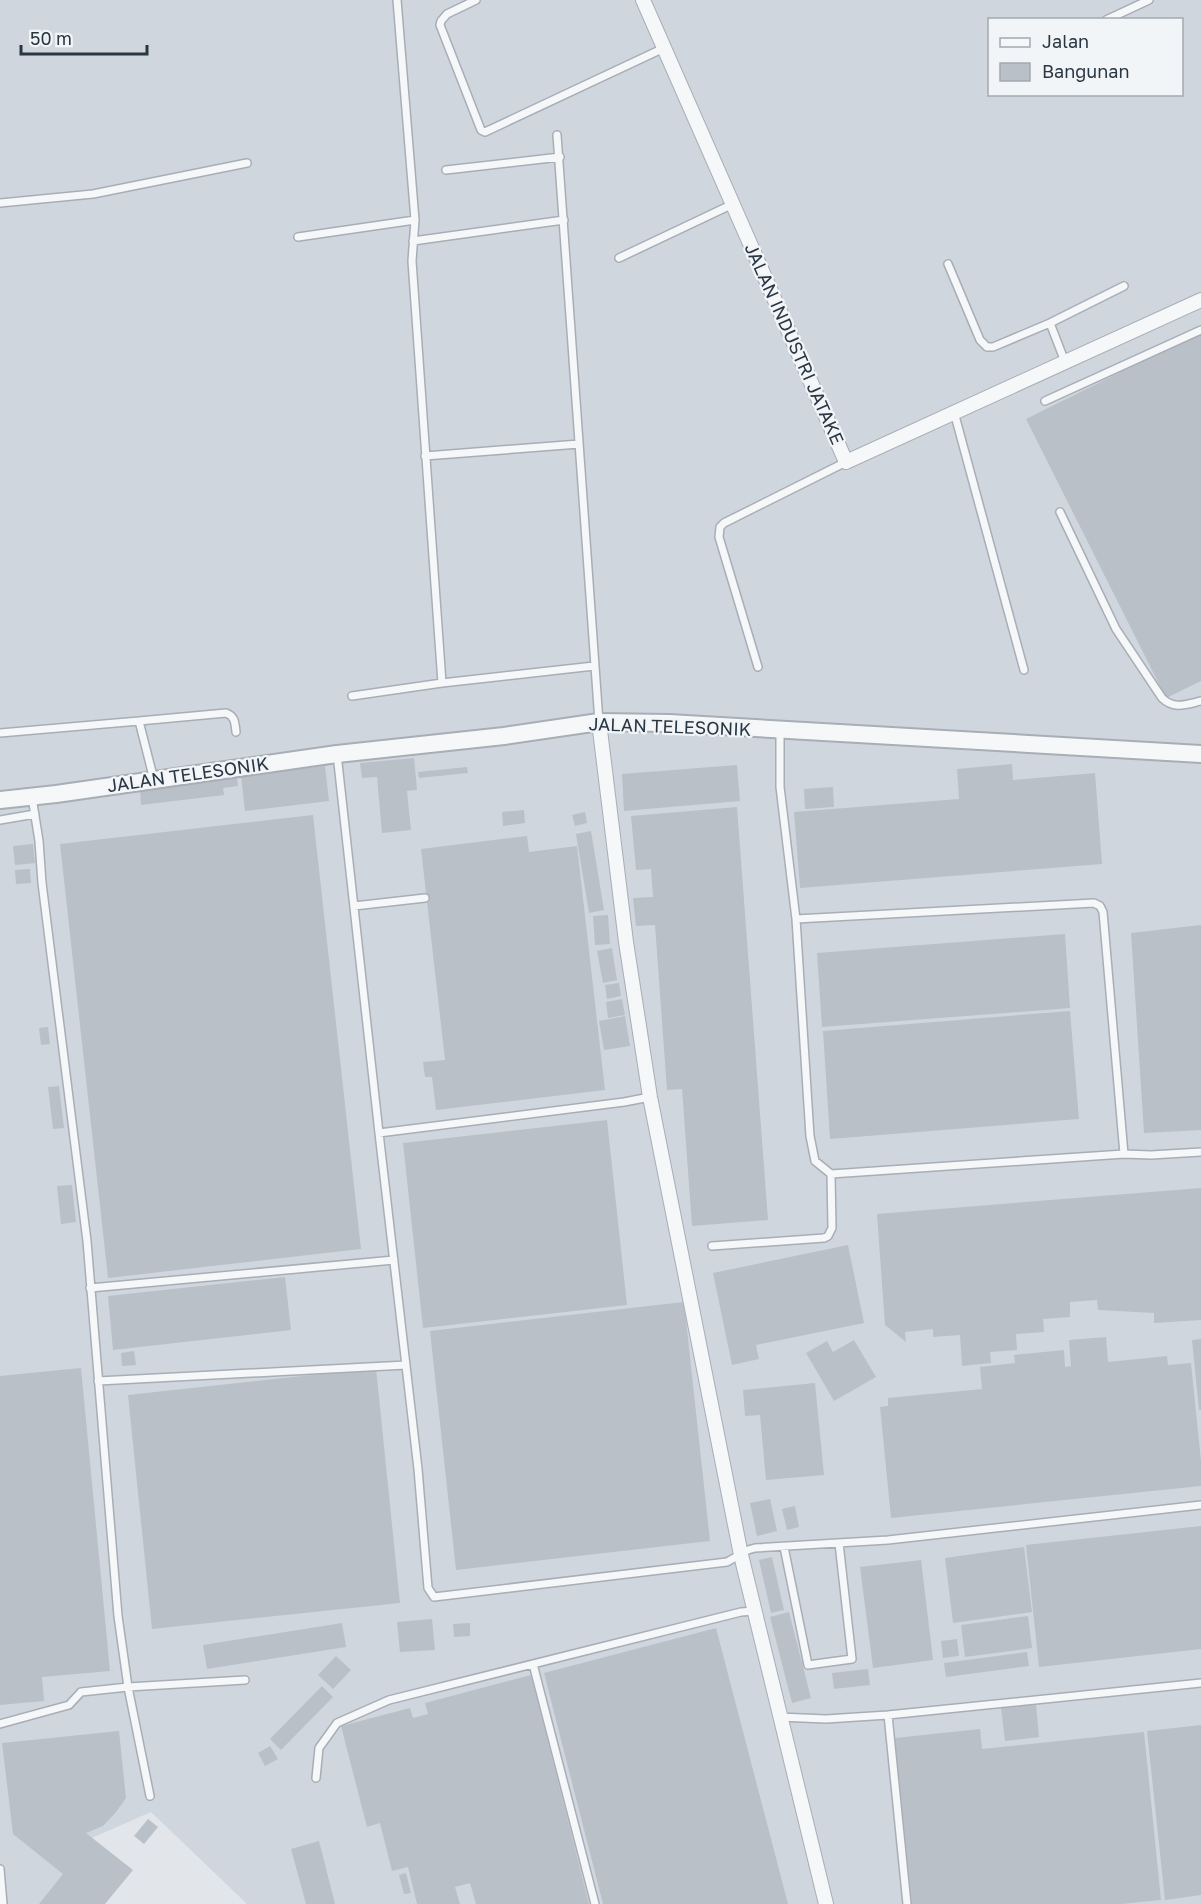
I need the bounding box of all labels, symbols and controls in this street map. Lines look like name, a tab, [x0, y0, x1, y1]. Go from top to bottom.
scale bar	[21, 18, 147, 56]
legend	[988, 18, 1183, 96]
text: 50 m	[30, 27, 72, 49]
text: Jalan	[1042, 30, 1089, 52]
text: Bangunan	[1042, 60, 1130, 82]
street label: JALAN INDUSTRI JATAKE	[741, 240, 849, 448]
street label: JALAN TELESONIK	[588, 712, 752, 740]
street label: JALAN TELESONIK	[106, 752, 270, 796]

